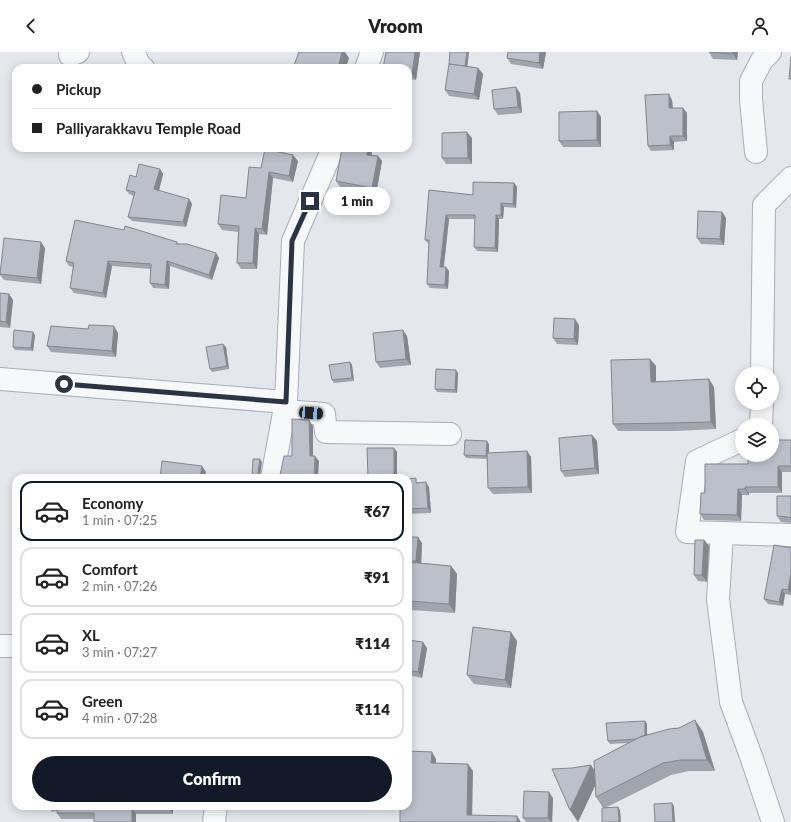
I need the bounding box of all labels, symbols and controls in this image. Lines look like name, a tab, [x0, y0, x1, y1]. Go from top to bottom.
icon: back	[20, 15, 42, 37]
text: Vroom	[368, 15, 423, 37]
icon: person	[749, 15, 771, 37]
text: Pickup	[56, 80, 101, 98]
text: Palliyarakkavu Temple Road	[56, 119, 241, 137]
callout: 1 min	[324, 187, 390, 215]
route end	[301, 192, 319, 210]
text: 1 min	[341, 193, 373, 209]
map controls	[735, 366, 779, 462]
button: locate	[735, 366, 779, 410]
route start	[55, 375, 73, 393]
car	[299, 406, 323, 420]
button: layers	[735, 418, 779, 462]
icon: car	[34, 493, 70, 529]
text: Economy	[82, 494, 143, 512]
text: ₹67	[364, 502, 390, 520]
text: 1 min · 07:25	[82, 512, 157, 528]
icon: car	[34, 559, 70, 595]
text: Comfort	[82, 560, 138, 578]
text: ₹91	[364, 568, 390, 586]
text: 2 min · 07:26	[82, 578, 157, 594]
icon: car	[34, 625, 70, 661]
text: XL	[82, 626, 100, 644]
text: ₹114	[355, 634, 390, 652]
text: 3 min · 07:27	[82, 644, 157, 660]
icon: car	[34, 691, 70, 727]
text: Green	[82, 692, 123, 710]
text: ₹114	[355, 700, 390, 718]
text: 4 min · 07:28	[82, 710, 157, 726]
button: Confirm	[32, 756, 392, 802]

